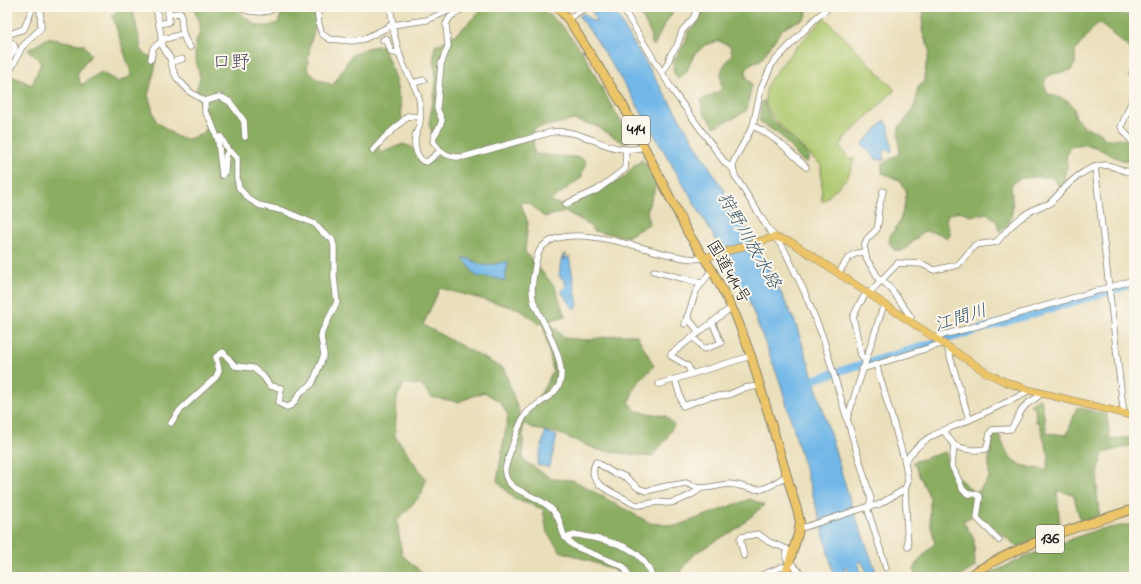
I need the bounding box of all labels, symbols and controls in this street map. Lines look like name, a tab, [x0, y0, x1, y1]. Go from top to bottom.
district label: 口野	[212, 50, 250, 77]
road number: 414	[622, 116, 650, 144]
water label: 狩野川放水路	[710, 188, 787, 295]
street label: 国道414号	[700, 235, 756, 309]
water label: 江間川	[931, 299, 991, 339]
road number: 136	[1036, 525, 1064, 553]

